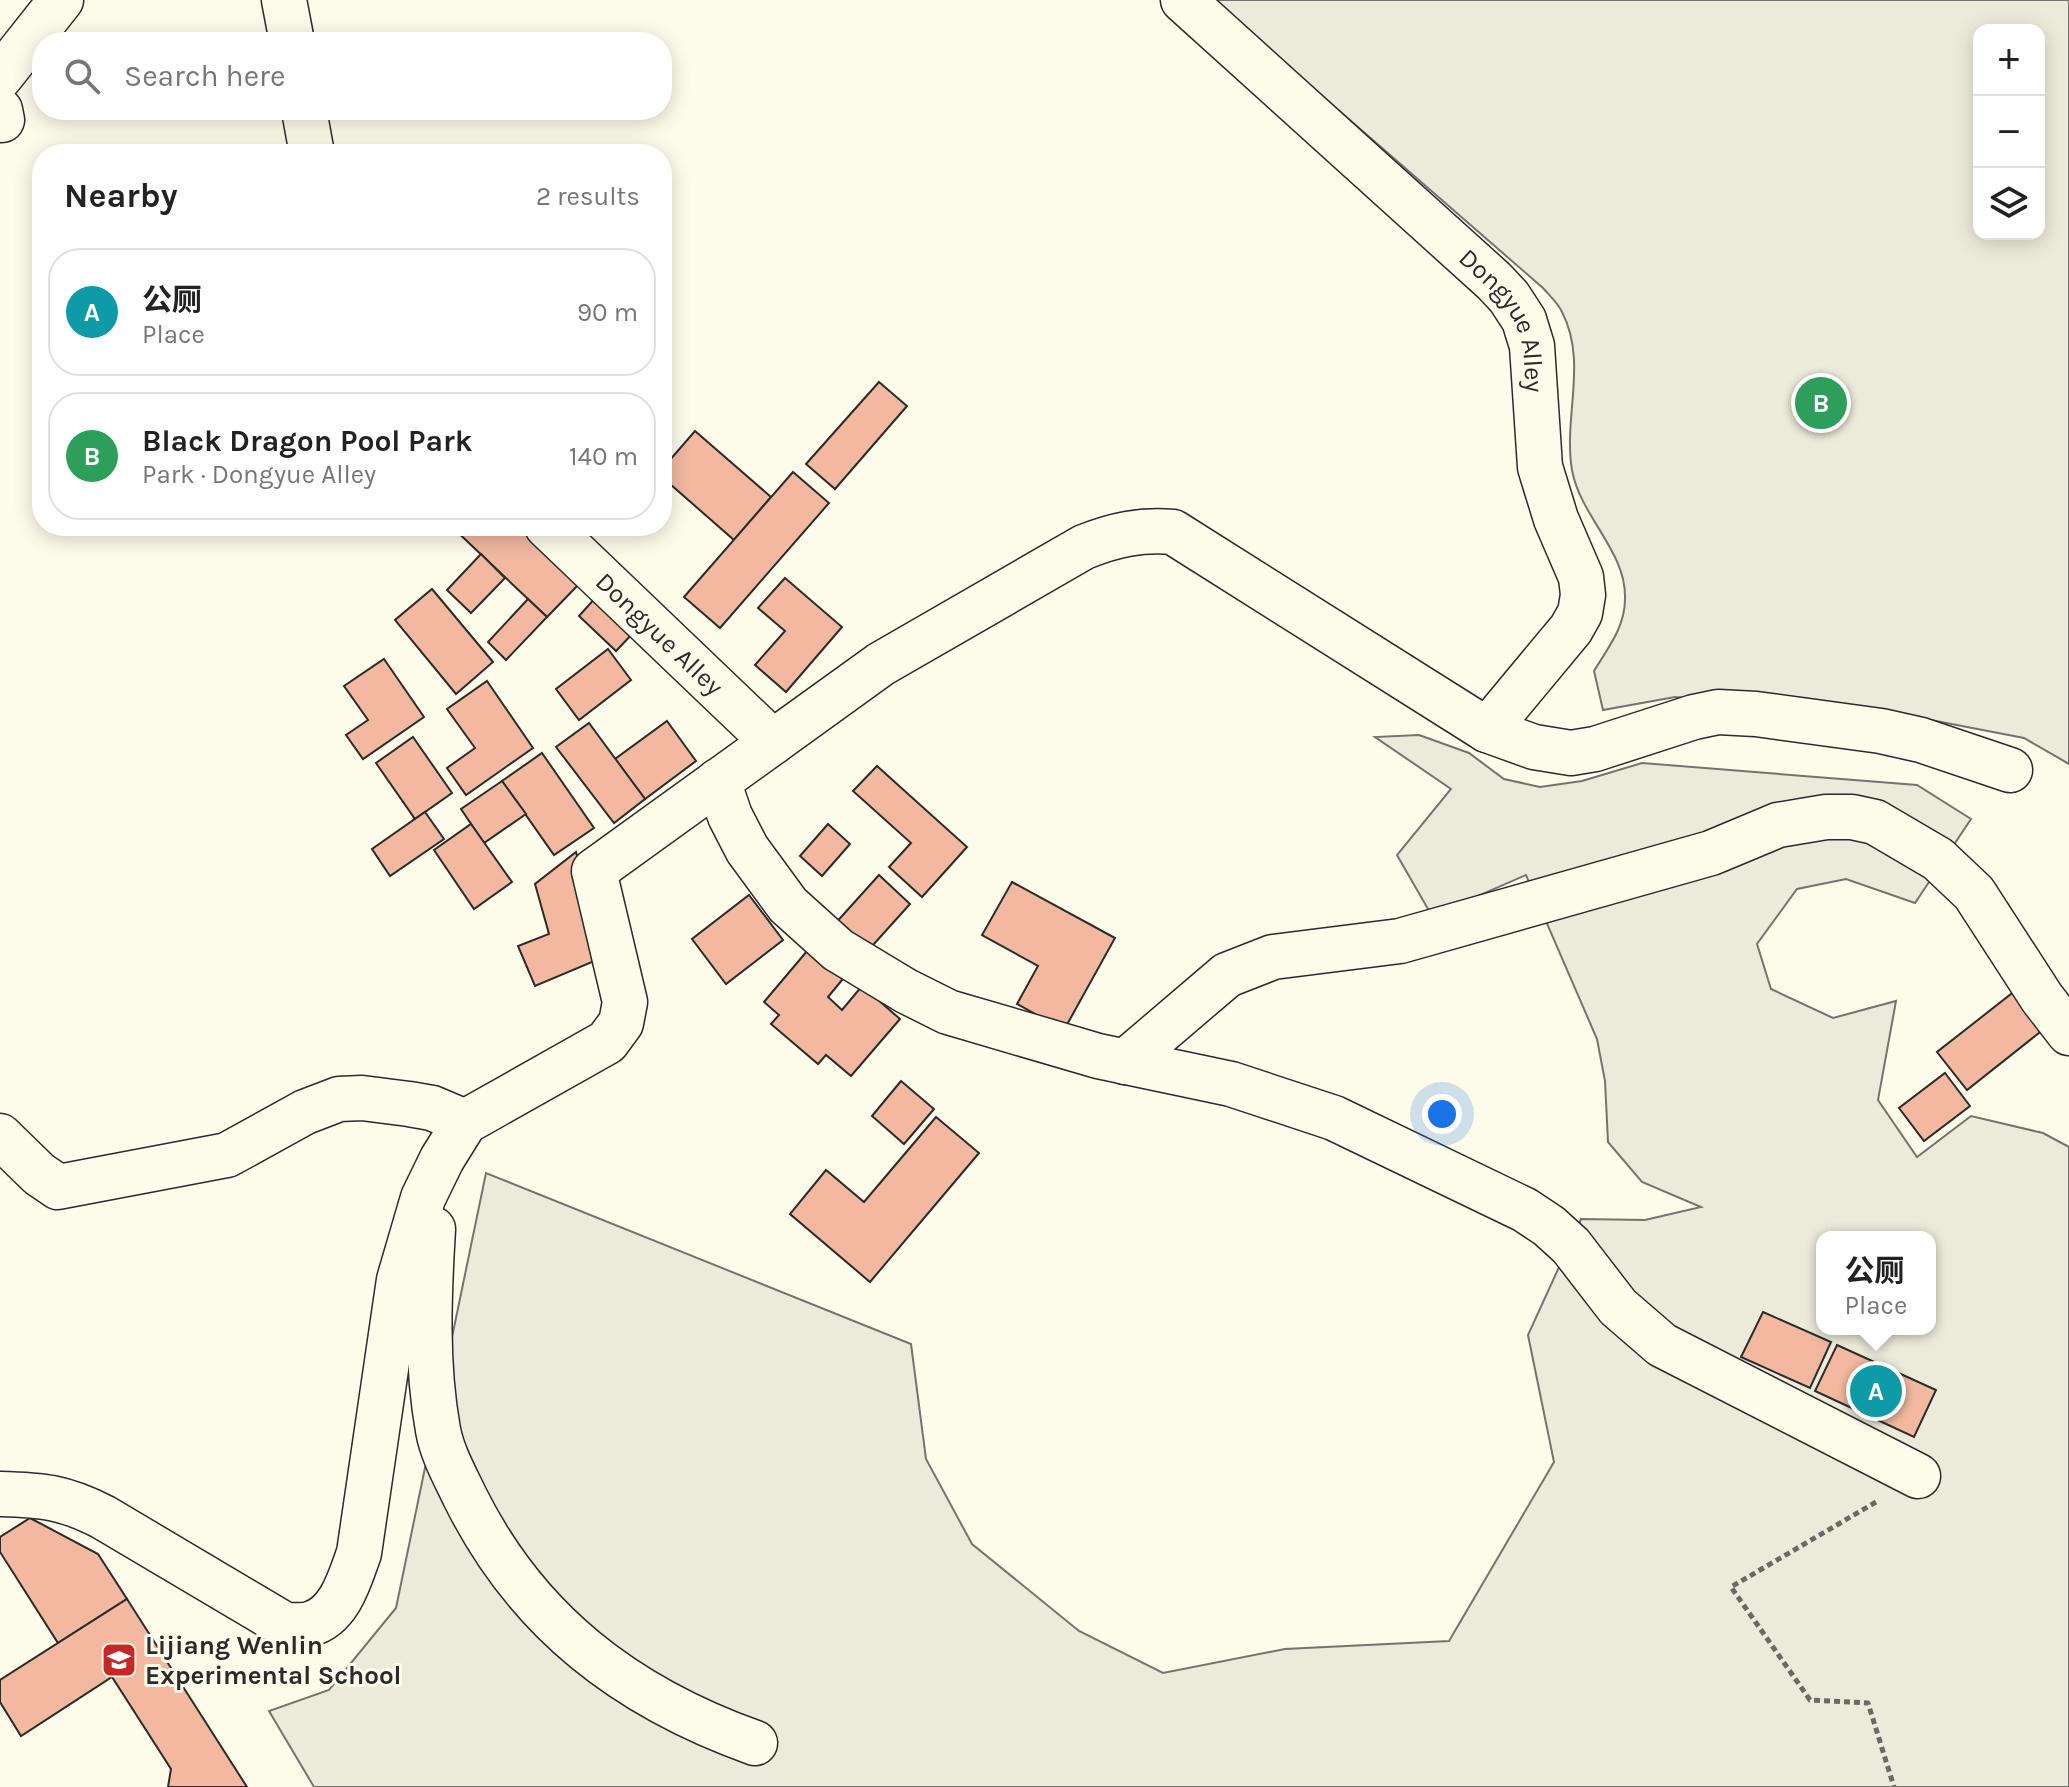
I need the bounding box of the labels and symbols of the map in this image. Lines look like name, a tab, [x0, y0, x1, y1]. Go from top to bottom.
street label: Dongyue Alley	[1453, 242, 1550, 393]
pin: B	[1795, 373, 1847, 433]
street label: Dongyue Alley	[589, 566, 730, 702]
your location	[1422, 1094, 1462, 1134]
pin: A	[1850, 1361, 1902, 1421]
place label: Lijiang Wenlin Experimental School	[145, 1630, 402, 1691]
school or university icon: Lijiang Wenlin Experimental School	[100, 1641, 138, 1679]

